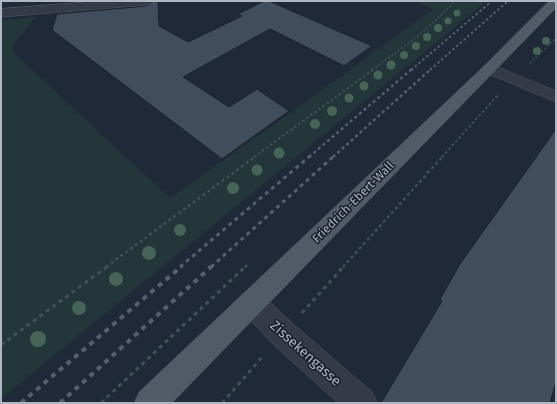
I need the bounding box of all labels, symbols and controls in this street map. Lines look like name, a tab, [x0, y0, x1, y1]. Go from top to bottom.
street label: Friedrich-Ebert-Wall	[309, 158, 397, 246]
street label: Zissekengasse	[267, 317, 345, 390]

